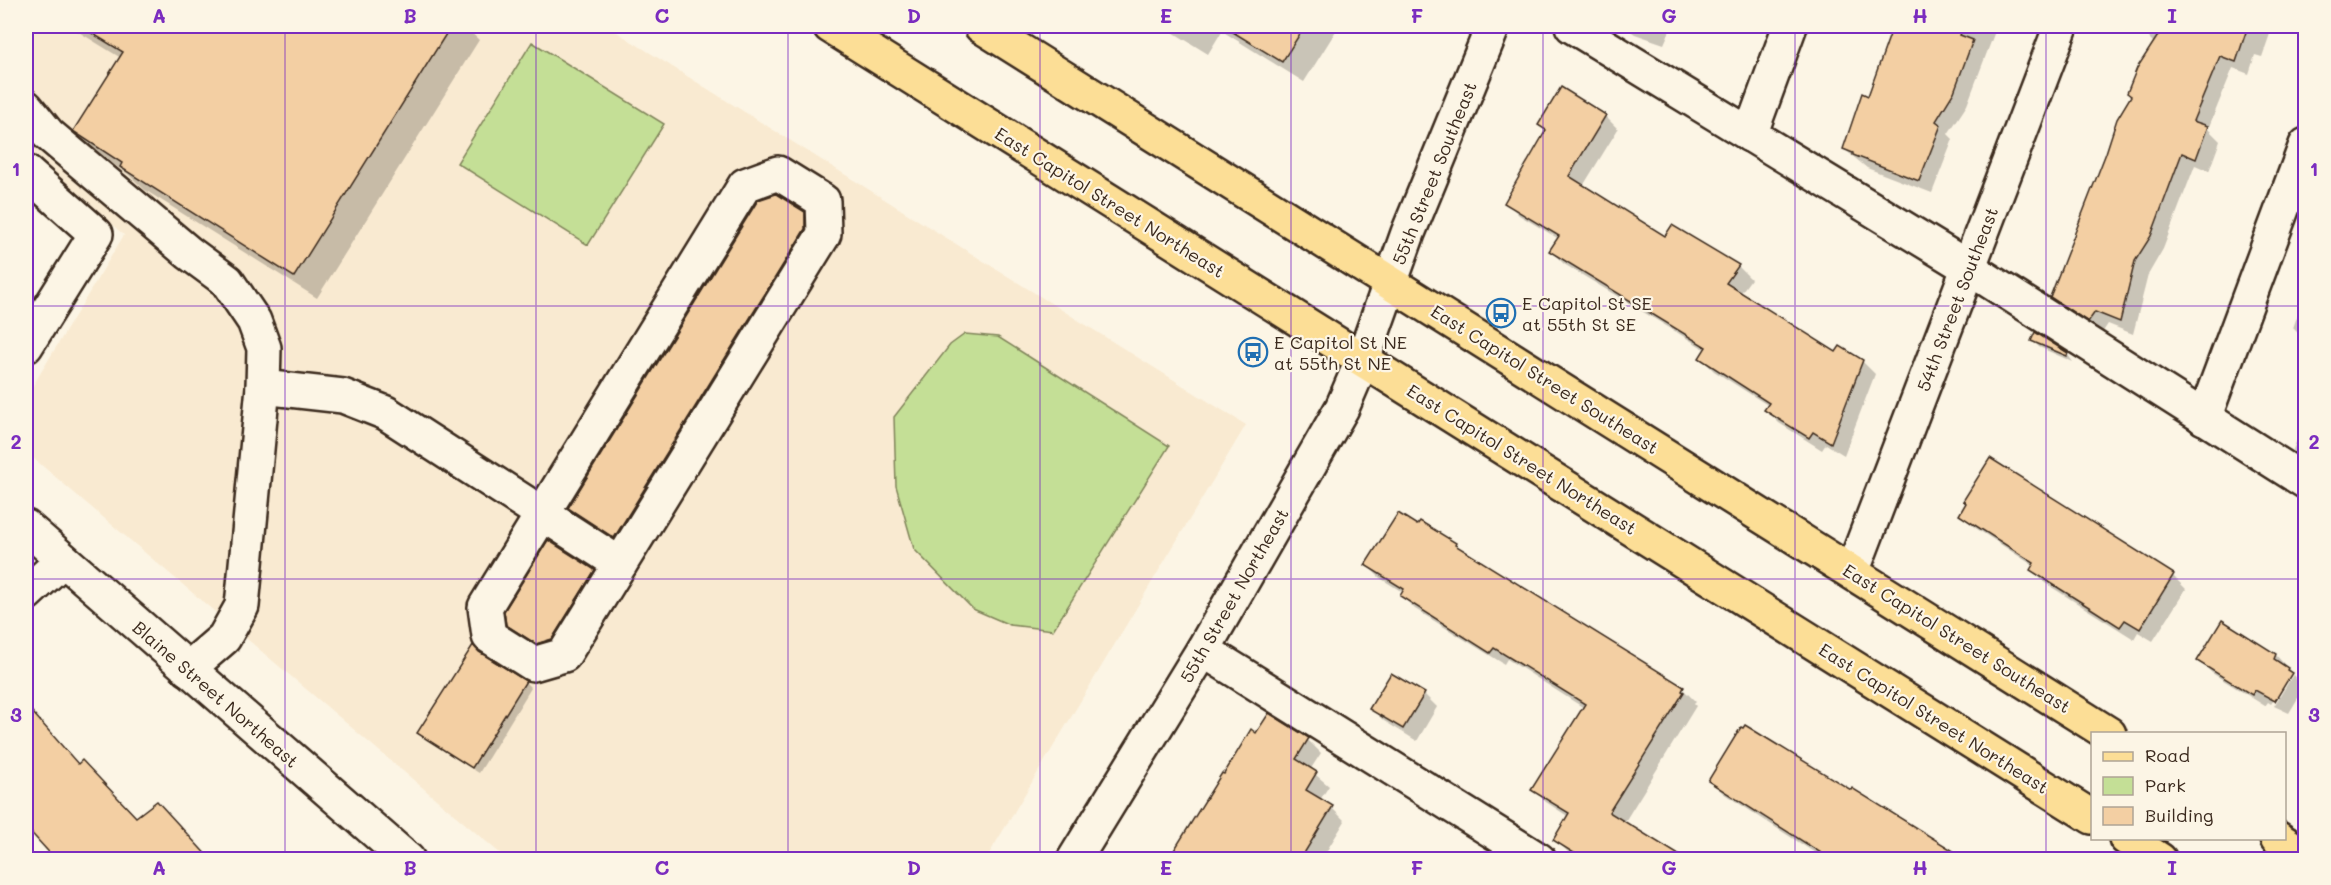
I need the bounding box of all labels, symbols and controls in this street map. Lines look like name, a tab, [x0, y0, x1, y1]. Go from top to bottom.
text: A	[152, 2, 166, 28]
text: B	[403, 2, 417, 28]
text: C	[655, 2, 670, 28]
text: D	[907, 2, 921, 28]
text: E	[1160, 2, 1172, 28]
text: F	[1411, 2, 1424, 28]
text: G	[1661, 2, 1677, 28]
text: H	[1912, 2, 1928, 28]
text: I	[2167, 2, 2177, 28]
street label: 55th Street Southeast	[1386, 78, 1482, 268]
street label: East Capitol Street Northeast	[991, 121, 1229, 283]
text: 1	[12, 155, 20, 181]
text: 1	[2310, 155, 2318, 181]
street label: 54th Street Southeast	[1911, 203, 2003, 395]
place label: E Capitol St SE at 55th St SE	[1522, 291, 1652, 336]
bus stop icon: E Capitol St SE at 55th St SE	[1485, 297, 1517, 329]
street label: East Capitol Street Southeast	[1427, 299, 1663, 459]
place label: E Capitol St NE at 55th St NE	[1274, 330, 1407, 375]
bus stop icon: E Capitol St NE at 55th St NE	[1237, 336, 1269, 368]
street label: East Capitol Street Northeast	[1403, 378, 1641, 540]
text: 2	[10, 428, 22, 454]
text: 2	[2308, 428, 2320, 454]
street label: 55th Street Northeast	[1174, 503, 1294, 687]
street label: East Capitol Street Southeast	[1839, 558, 2075, 718]
street label: Blaine Street Northeast	[128, 615, 304, 773]
street label: East Capitol Street Northeast	[1815, 637, 2053, 799]
text: 3	[10, 701, 22, 727]
text: 3	[2308, 701, 2320, 727]
legend	[2091, 732, 2286, 840]
text: Road	[2145, 743, 2190, 767]
text: Park	[2145, 773, 2186, 797]
text: Building	[2145, 803, 2213, 827]
text: A	[152, 854, 166, 880]
text: B	[403, 854, 417, 880]
text: C	[655, 854, 670, 880]
text: D	[907, 854, 921, 880]
text: E	[1160, 854, 1172, 880]
text: F	[1411, 854, 1424, 880]
text: G	[1661, 854, 1677, 880]
text: H	[1912, 854, 1928, 880]
text: I	[2167, 854, 2177, 880]

